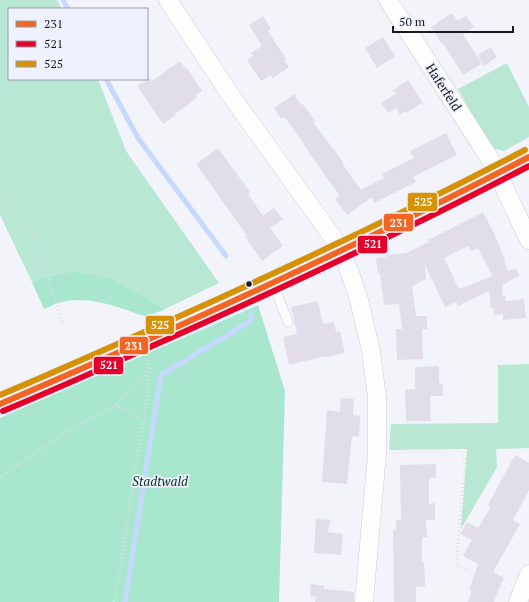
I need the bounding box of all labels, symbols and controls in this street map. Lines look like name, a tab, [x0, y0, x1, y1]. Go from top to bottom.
legend	[8, 8, 148, 80]
scale bar	[393, 8, 513, 34]
text: 50 m	[399, 14, 426, 29]
text: 231	[44, 16, 63, 31]
text: 521	[44, 36, 63, 51]
text: 525	[44, 56, 63, 71]
street label: Haferfeld	[422, 60, 466, 114]
line badge: 525	[407, 192, 438, 212]
text: 525	[414, 195, 432, 209]
line badge: 231	[383, 213, 414, 232]
text: 231	[390, 216, 408, 230]
line badge: 521	[357, 235, 388, 254]
text: 521	[364, 237, 382, 251]
unlabelled marker	[244, 279, 254, 289]
line badge: 525	[145, 315, 175, 335]
text: 525	[151, 318, 169, 332]
line badge: 231	[119, 336, 149, 355]
text: 231	[125, 339, 143, 353]
line badge: 521	[93, 356, 124, 375]
text: 521	[100, 358, 118, 372]
park label: Stadtwald	[132, 472, 189, 490]

